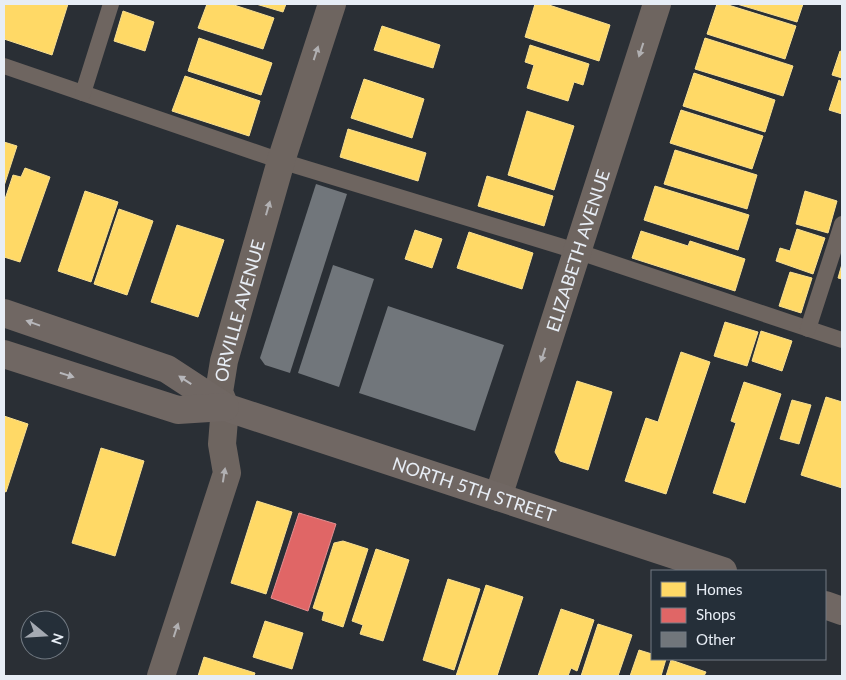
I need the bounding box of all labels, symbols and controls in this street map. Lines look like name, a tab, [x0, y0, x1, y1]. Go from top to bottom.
one-way arrow	[637, 43, 645, 58]
one-way arrow	[313, 46, 320, 61]
street label: ELIZABETH AVENUE	[541, 167, 614, 334]
one-way arrow	[264, 201, 272, 216]
street label: ORVILLE AVENUE	[210, 237, 269, 383]
one-way arrow	[25, 319, 40, 327]
one-way arrow	[539, 347, 546, 362]
one-way arrow	[59, 371, 74, 379]
one-way arrow	[178, 376, 191, 385]
street label: NORTH 5TH STREET	[390, 452, 559, 526]
one-way arrow	[221, 467, 229, 483]
legend	[651, 570, 826, 660]
text: Homes	[696, 580, 742, 598]
text: Shops	[696, 605, 736, 623]
north arrow	[20, 610, 70, 660]
one-way arrow	[172, 622, 180, 637]
text: Other	[696, 630, 736, 648]
text: N	[48, 631, 68, 647]

